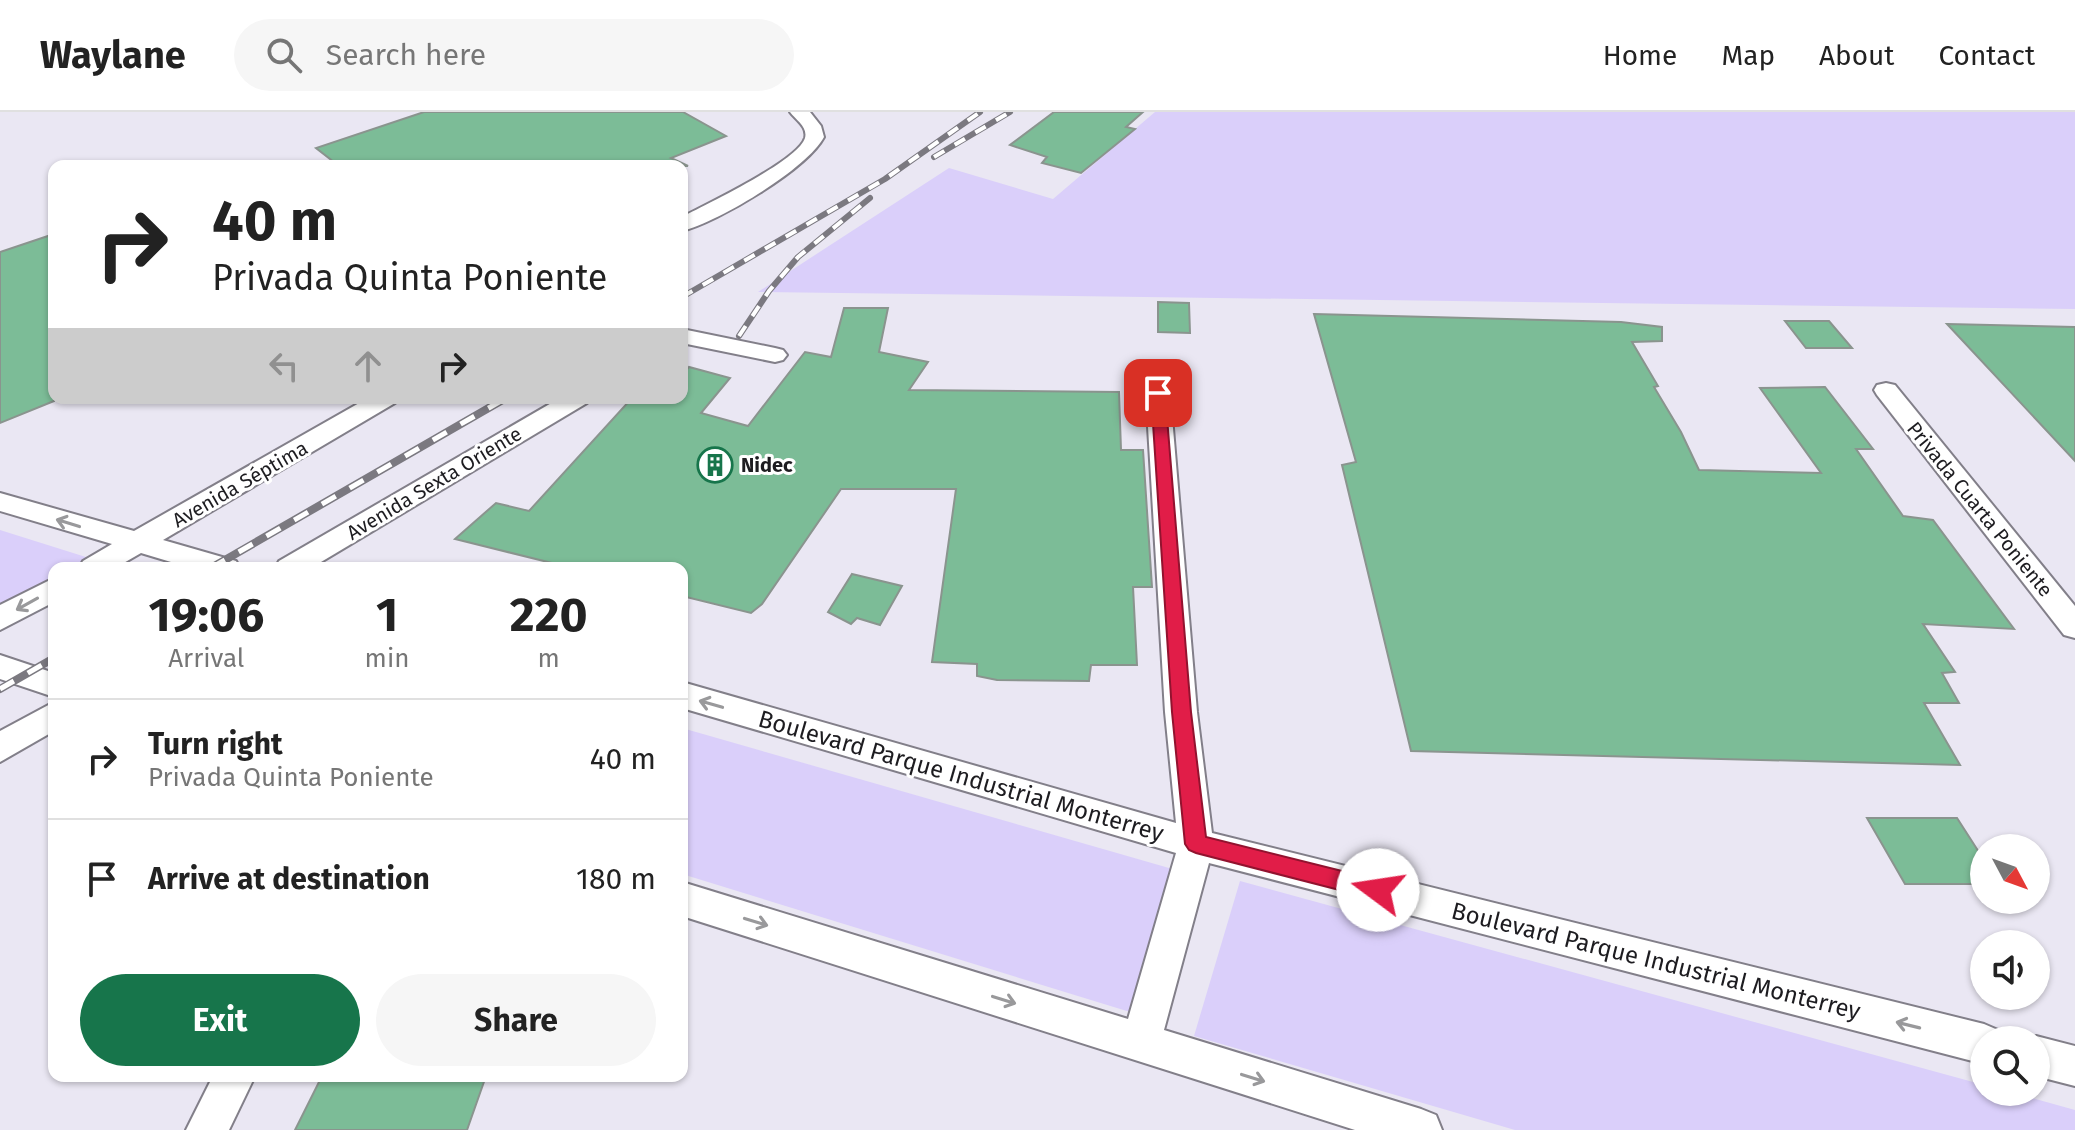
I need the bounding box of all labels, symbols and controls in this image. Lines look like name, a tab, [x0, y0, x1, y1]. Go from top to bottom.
search box	[234, 19, 794, 91]
text: Waylane	[40, 32, 186, 78]
icon: search	[262, 33, 306, 77]
text: Search here	[326, 37, 486, 73]
text: Home	[1603, 39, 1677, 72]
text: Map	[1721, 39, 1775, 72]
text: About	[1819, 39, 1894, 72]
text: Contact	[1938, 39, 2035, 72]
text: 40 m	[212, 188, 337, 255]
icon: right	[80, 192, 184, 296]
text: Privada Quinta Poniente	[212, 256, 607, 300]
icon: left	[262, 344, 306, 388]
icon: ahead	[346, 344, 390, 388]
icon: right	[430, 344, 474, 388]
pin	[1124, 359, 1192, 427]
icon: arrive	[1136, 371, 1180, 415]
street label: Privada Cuarta Poniente	[1902, 417, 2058, 601]
street label: Avenida Sexta Oriente	[342, 421, 526, 545]
street label: Avenida Séptima	[168, 436, 312, 532]
building icon: Nidec	[696, 446, 734, 484]
place label: Nidec	[741, 453, 793, 477]
one-way arrow	[56, 515, 82, 530]
text: 19:06	[148, 586, 264, 644]
text: 1	[376, 586, 398, 644]
text: 220	[510, 586, 588, 644]
one-way arrow	[16, 596, 39, 612]
text: Arrival	[168, 643, 244, 674]
text: min	[365, 643, 409, 674]
text: m	[538, 643, 560, 674]
one-way arrow	[698, 696, 724, 711]
street label: Boulevard Parque Industrial Monterrey	[755, 705, 1167, 847]
text: Turn right	[148, 726, 283, 762]
icon: right	[80, 737, 124, 781]
text: 40 m	[590, 741, 656, 777]
text: Privada Quinta Poniente	[148, 762, 434, 793]
north arrow	[1970, 834, 2050, 914]
map controls	[1970, 834, 2050, 1106]
position arrow	[1336, 848, 1420, 932]
icon: arrive	[80, 857, 124, 901]
text: Arrive at destination	[148, 861, 430, 897]
text: 180 m	[576, 861, 656, 897]
street label: Boulevard Parque Industrial Monterrey	[1449, 897, 1864, 1025]
one-way arrow	[743, 915, 769, 930]
button: sound	[1970, 930, 2050, 1010]
button: Exit	[80, 974, 360, 1066]
button: Share	[376, 974, 656, 1066]
one-way arrow	[991, 993, 1017, 1008]
one-way arrow	[1896, 1017, 1922, 1032]
button: search	[1970, 1026, 2050, 1106]
one-way arrow	[1239, 1071, 1265, 1086]

